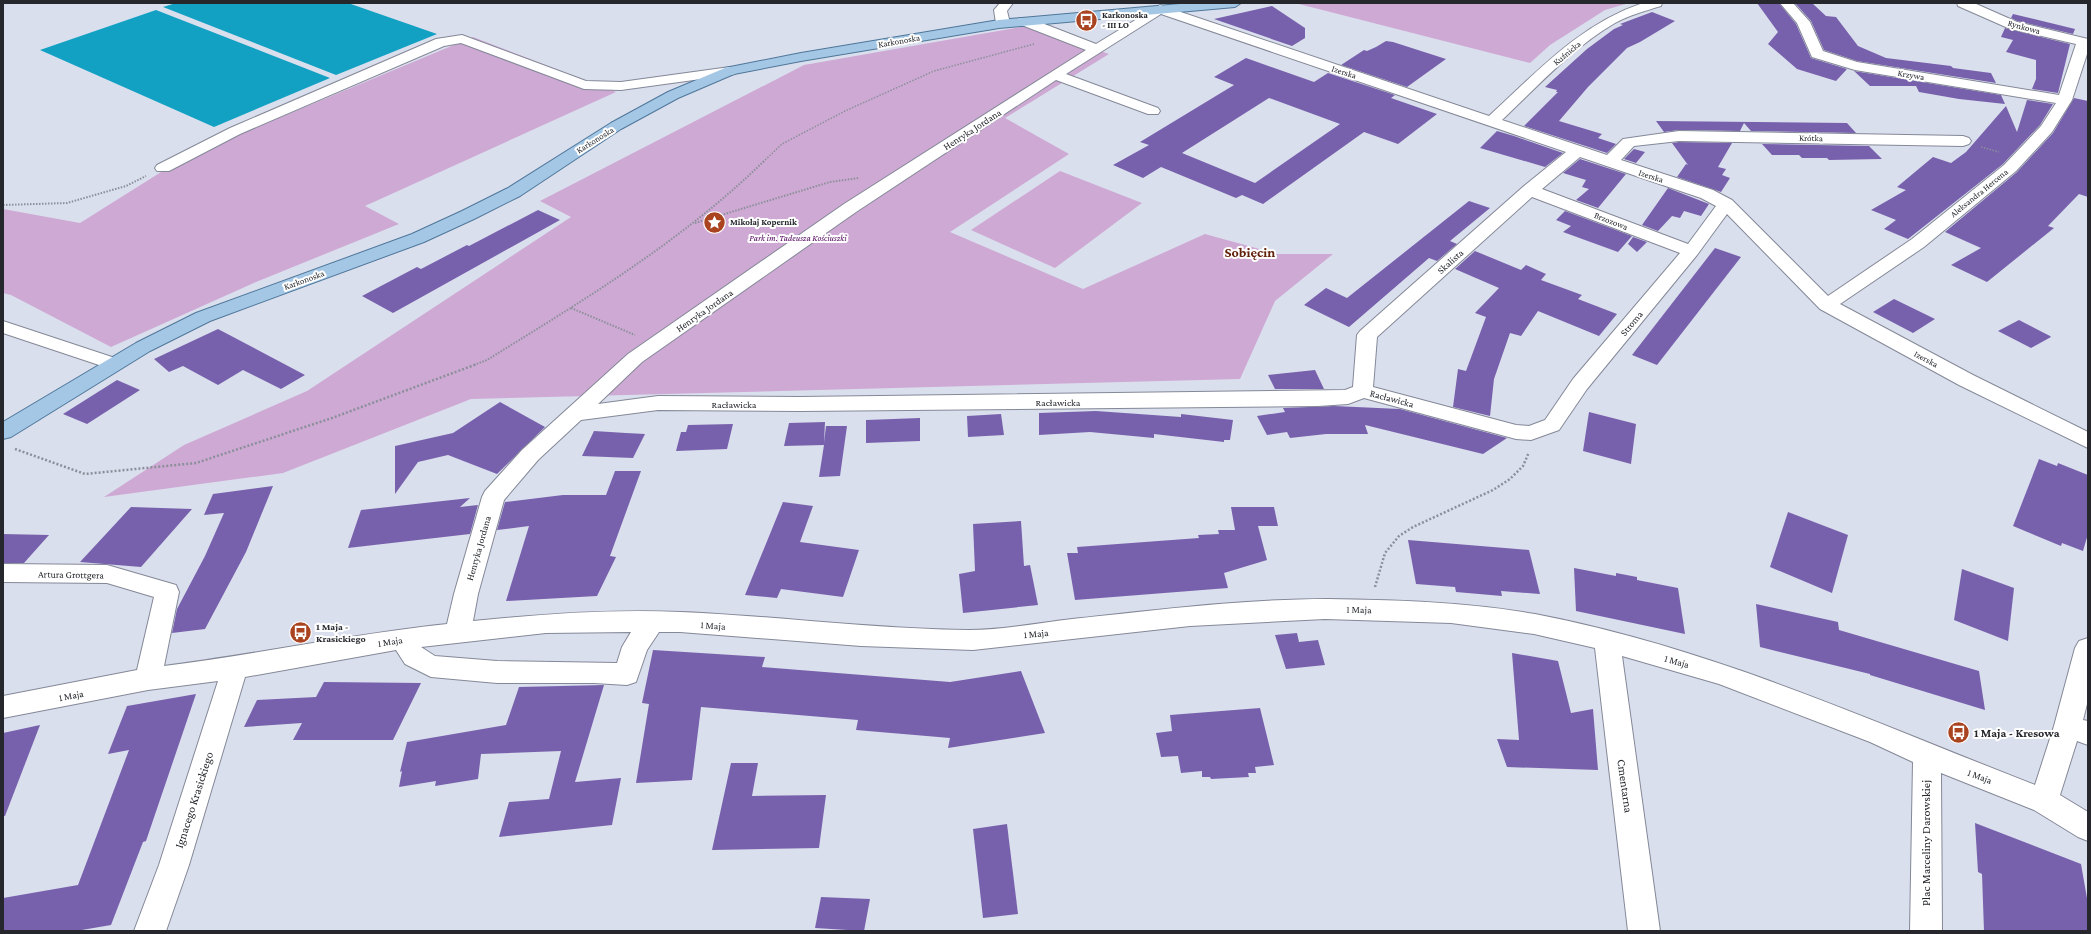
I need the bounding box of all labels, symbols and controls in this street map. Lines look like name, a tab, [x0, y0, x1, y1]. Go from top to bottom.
bus stop icon: Karkonoska - III LO	[1074, 7, 1100, 33]
place label: Karkonoska - III LO	[1102, 10, 1148, 30]
street label: Rynkowa	[2007, 18, 2041, 36]
street label: Karkonoska	[877, 32, 921, 50]
street label: Kuźnicka	[1551, 39, 1583, 67]
street label: Izerska	[1330, 63, 1358, 81]
street label: Krzywa	[1897, 68, 1925, 82]
street label: Henryka Jordana	[941, 106, 1004, 152]
street label: Karkonoska	[574, 125, 616, 155]
street label: Krótka	[1799, 133, 1823, 143]
street label: Izerska	[1637, 167, 1665, 185]
street label: Aleksandra Hercena	[1948, 167, 2010, 219]
place icon: Mikołaj Kopernik	[701, 209, 727, 235]
street label: Brzozowa	[1593, 210, 1629, 232]
place label: Mikołaj Kopernik	[730, 217, 797, 228]
park label: Park im. Tadeusza Kościuszki	[749, 233, 847, 243]
district label: Sobięcin	[1225, 244, 1275, 260]
street label: Skalista	[1435, 247, 1466, 276]
street label: Karkonoska	[282, 268, 326, 292]
street label: Henryka Jordana	[674, 287, 735, 334]
street label: Stroma	[1618, 308, 1645, 338]
street label: Izerska	[1912, 349, 1940, 369]
street label: Racławicka	[1369, 387, 1415, 410]
street label: Racławicka	[1036, 397, 1081, 408]
street label: Racławicka	[712, 399, 757, 410]
street label: Henryka Jordana	[464, 514, 493, 582]
street label: Artura Grottgera	[38, 568, 104, 581]
street label: 1 Maja	[1346, 604, 1372, 616]
bus stop icon: 1 Maja - Krasickiego	[288, 619, 314, 645]
street label: 1 Maja	[700, 619, 726, 633]
place label: 1 Maja - Krasickiego	[316, 621, 366, 644]
street label: 1 Maja	[1023, 627, 1050, 641]
street label: 1 Maja	[377, 634, 404, 650]
street label: 1 Maja	[1663, 653, 1691, 671]
street label: 1 Maja	[58, 688, 85, 704]
bus stop icon: 1 Maja - Kresowa	[1946, 720, 1972, 746]
place label: 1 Maja - Kresowa	[1974, 726, 2060, 740]
street label: Ignacego Krasickiego	[172, 750, 216, 850]
street label: Cmentarna	[1614, 758, 1636, 814]
street label: 1 Maja	[1966, 767, 1994, 787]
street label: Plac Marceliny Darowskiej	[1919, 780, 1933, 906]

